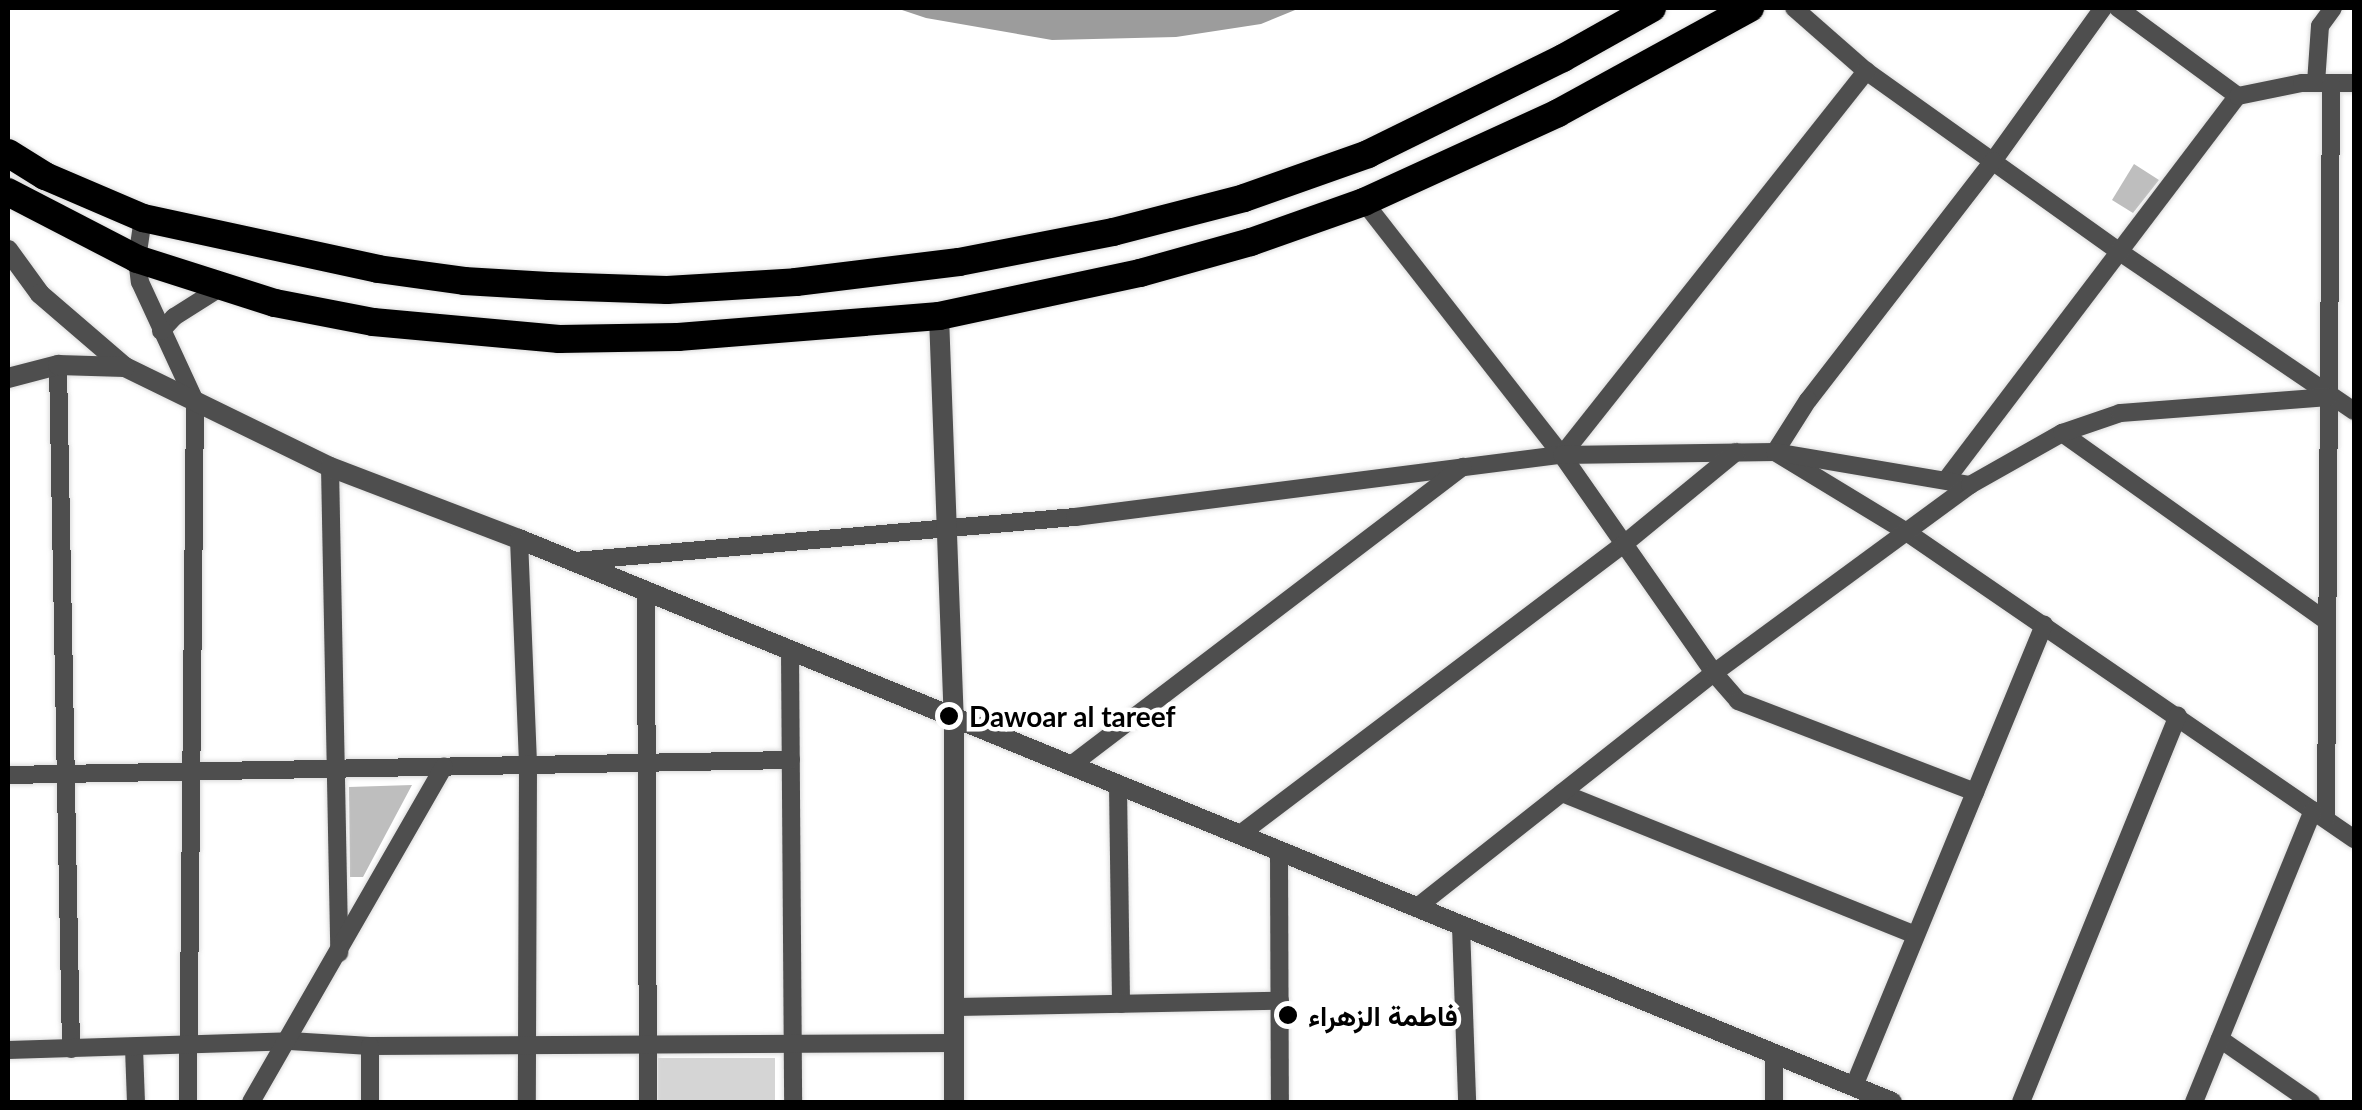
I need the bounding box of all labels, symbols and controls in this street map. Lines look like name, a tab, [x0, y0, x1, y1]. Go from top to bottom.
place label: Dawoar al tareef	[969, 699, 1176, 733]
marker: Dawoar al tareef	[938, 705, 960, 727]
place label: فاطمة الزهراء	[1308, 998, 1458, 1032]
marker: فاطمة الزهراء	[1277, 1004, 1299, 1026]

